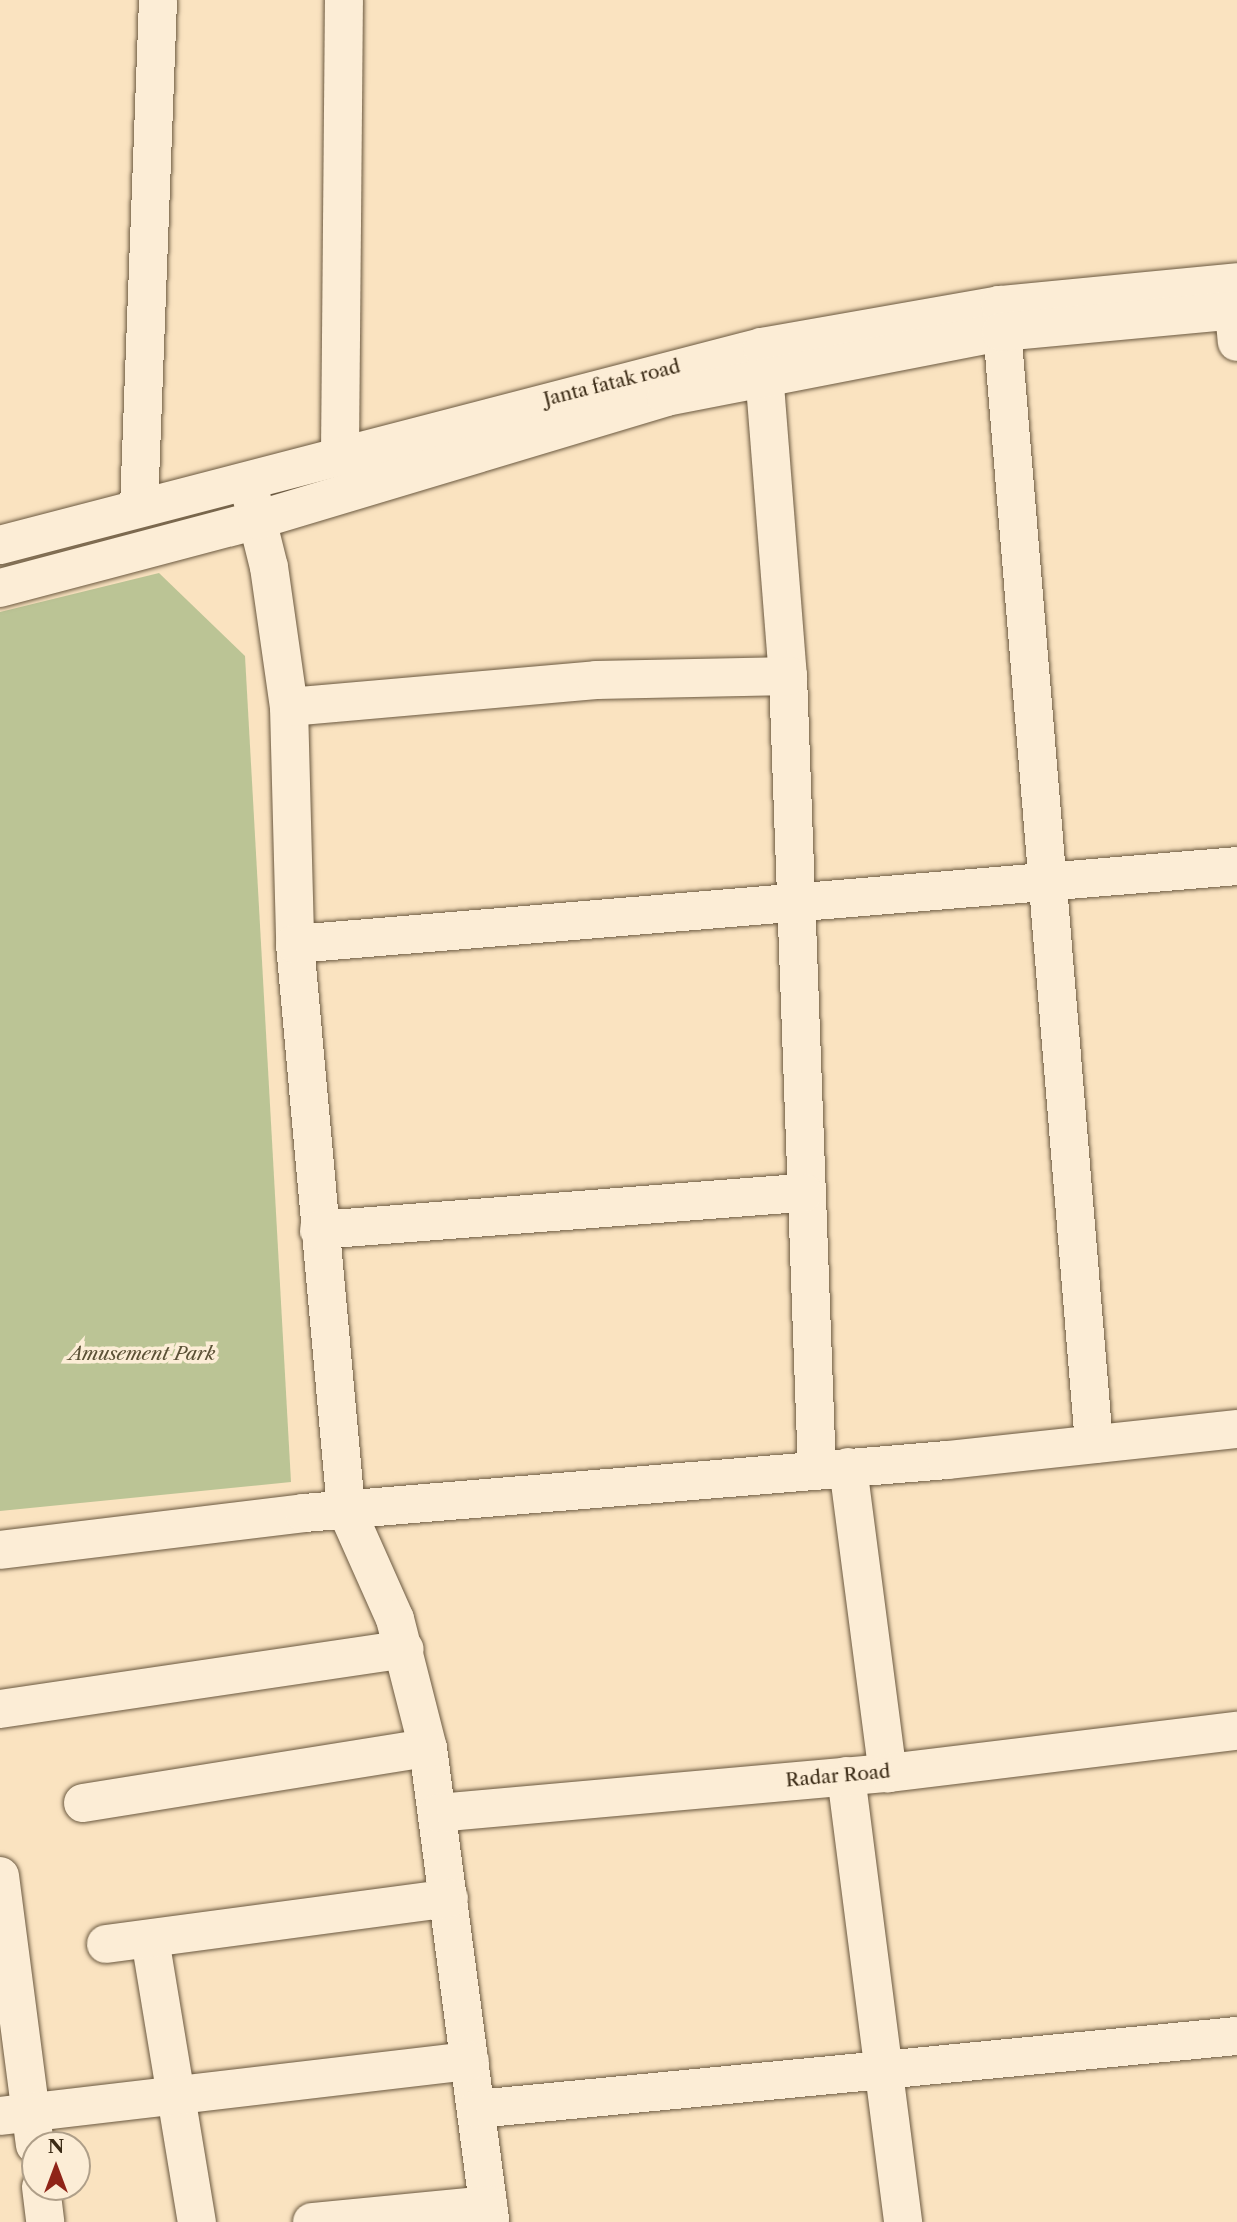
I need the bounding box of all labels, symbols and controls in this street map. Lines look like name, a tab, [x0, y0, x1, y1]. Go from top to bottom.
street label: Janta fatak road	[541, 355, 683, 411]
park label: Amusement Park	[69, 1343, 215, 1365]
street label: Radar Road	[784, 1760, 892, 1792]
north arrow	[21, 2131, 91, 2201]
text: N	[48, 2135, 64, 2158]

